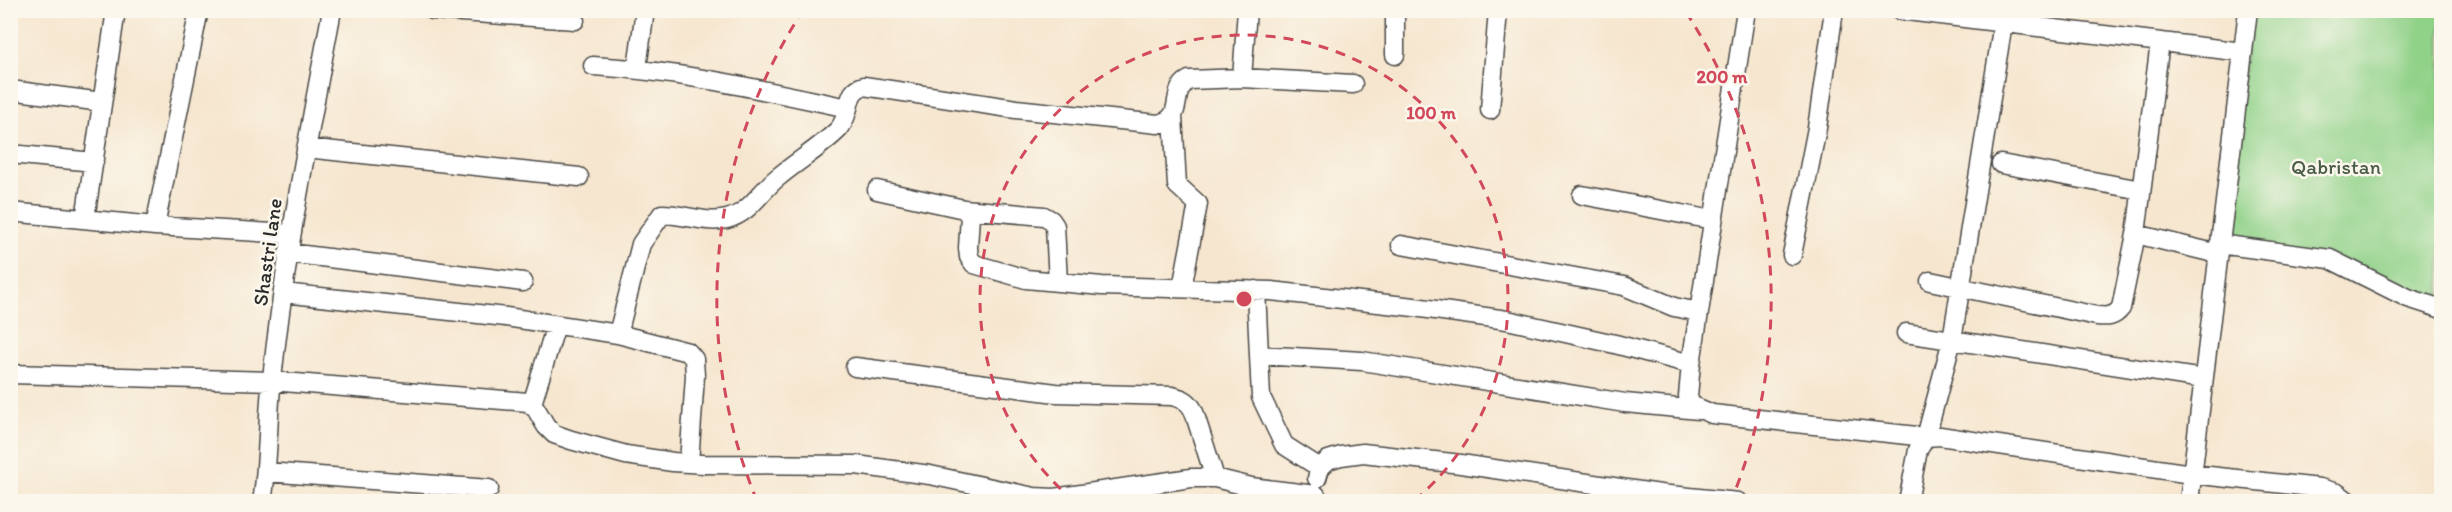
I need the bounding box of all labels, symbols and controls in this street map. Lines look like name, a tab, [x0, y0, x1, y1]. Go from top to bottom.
text: 200 m	[1697, 66, 1748, 88]
text: 100 m	[1406, 102, 1457, 124]
park label: Qabristan	[2291, 154, 2381, 179]
street label: Shastri lane	[247, 197, 287, 307]
centre of rings	[1234, 289, 1254, 309]

